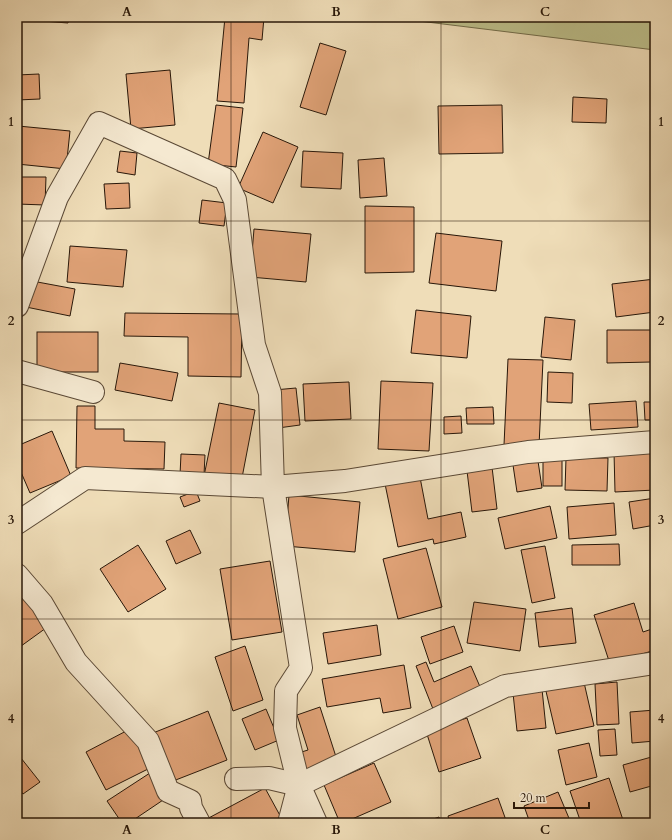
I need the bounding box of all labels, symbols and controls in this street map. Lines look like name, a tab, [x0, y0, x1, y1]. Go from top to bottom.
text: A	[122, 3, 132, 21]
text: B	[331, 3, 341, 21]
text: C	[540, 3, 550, 21]
text: 1	[8, 113, 14, 131]
text: 1	[658, 113, 664, 131]
text: 2	[8, 312, 15, 330]
text: 2	[658, 312, 665, 330]
text: 3	[8, 511, 15, 529]
text: 3	[658, 511, 665, 529]
text: 4	[8, 710, 15, 728]
text: 4	[658, 710, 665, 728]
scale bar	[514, 784, 589, 810]
text: 20 m	[520, 790, 547, 806]
text: A	[122, 821, 132, 839]
text: B	[331, 821, 341, 839]
text: C	[540, 821, 550, 839]

